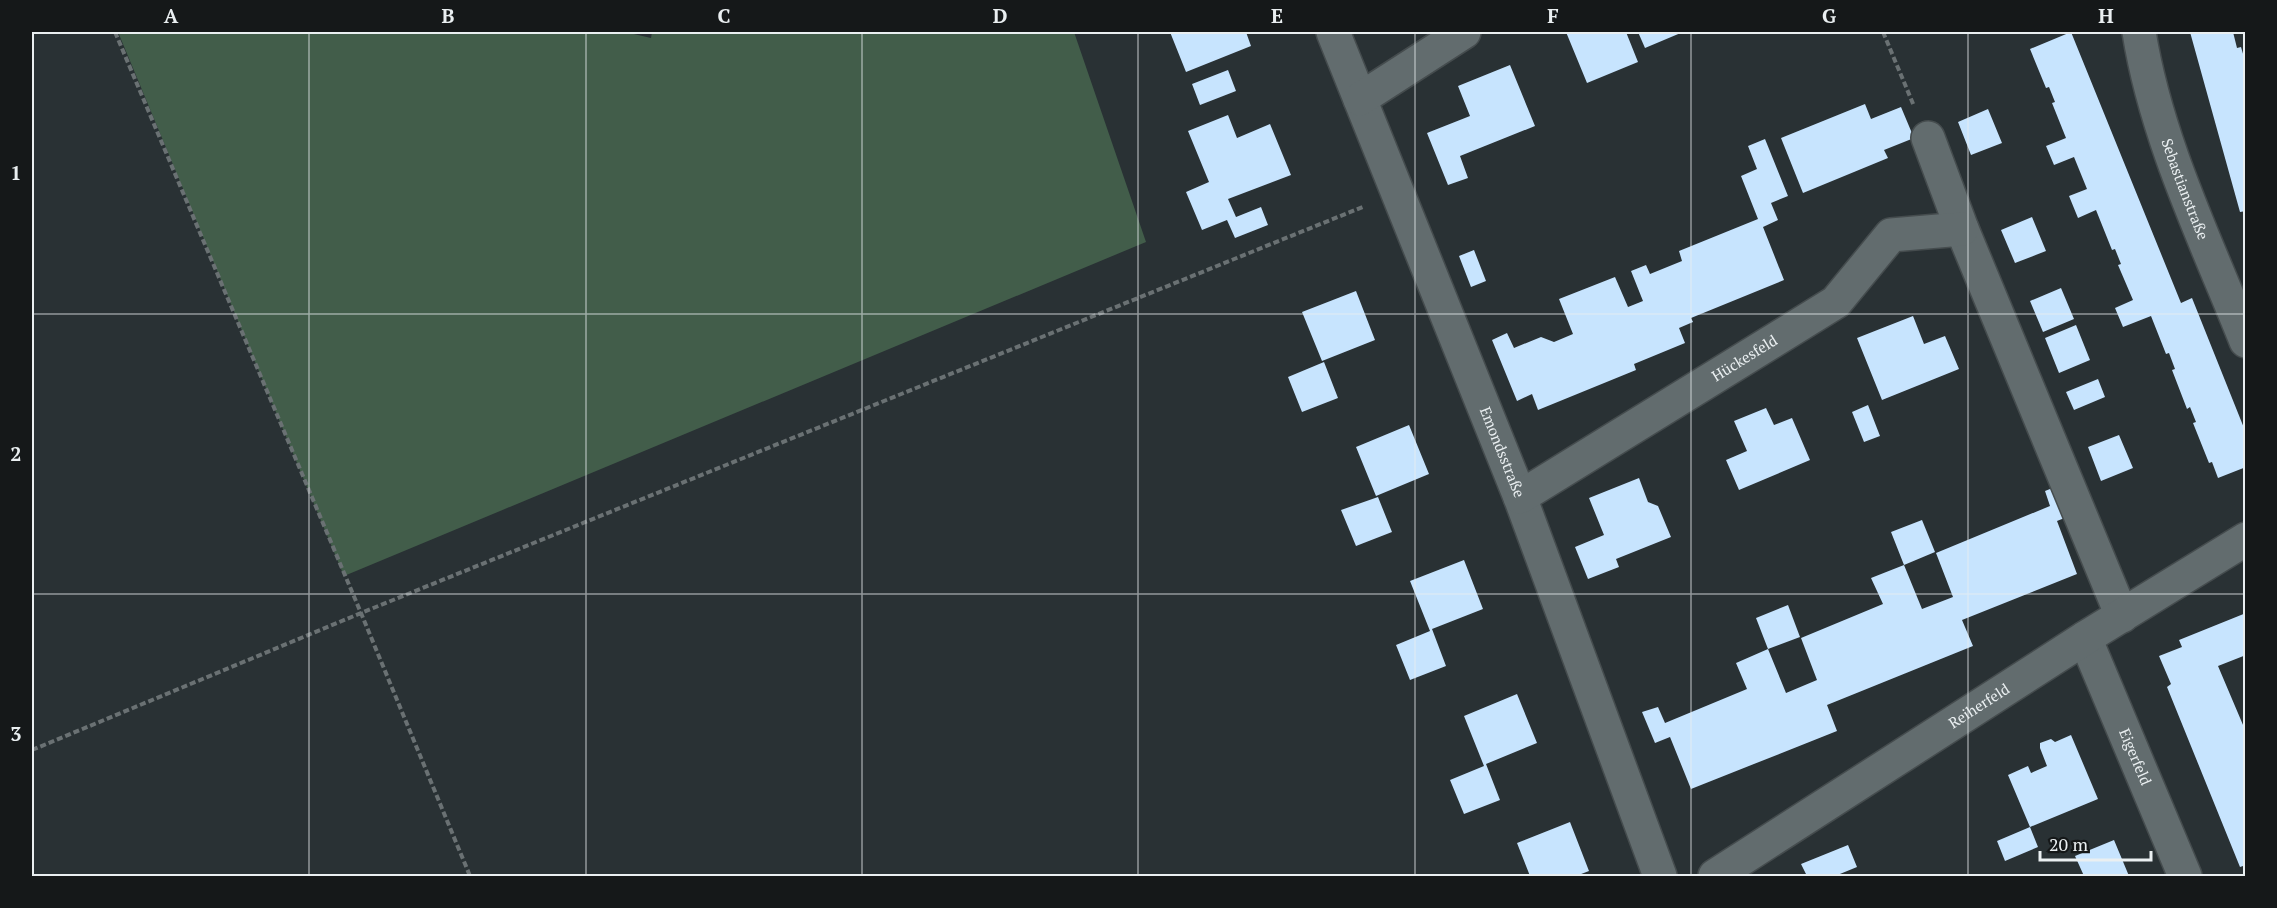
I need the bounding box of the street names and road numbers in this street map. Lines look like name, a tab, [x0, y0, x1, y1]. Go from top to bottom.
street label: Sebastianstraße	[2157, 136, 2214, 243]
street label: Hückesfeld	[1708, 330, 1781, 385]
street label: Emondsstraße	[1476, 404, 1530, 500]
street label: Reiherfeld	[1944, 678, 2013, 732]
street label: Eigerfeld	[2115, 725, 2157, 788]

